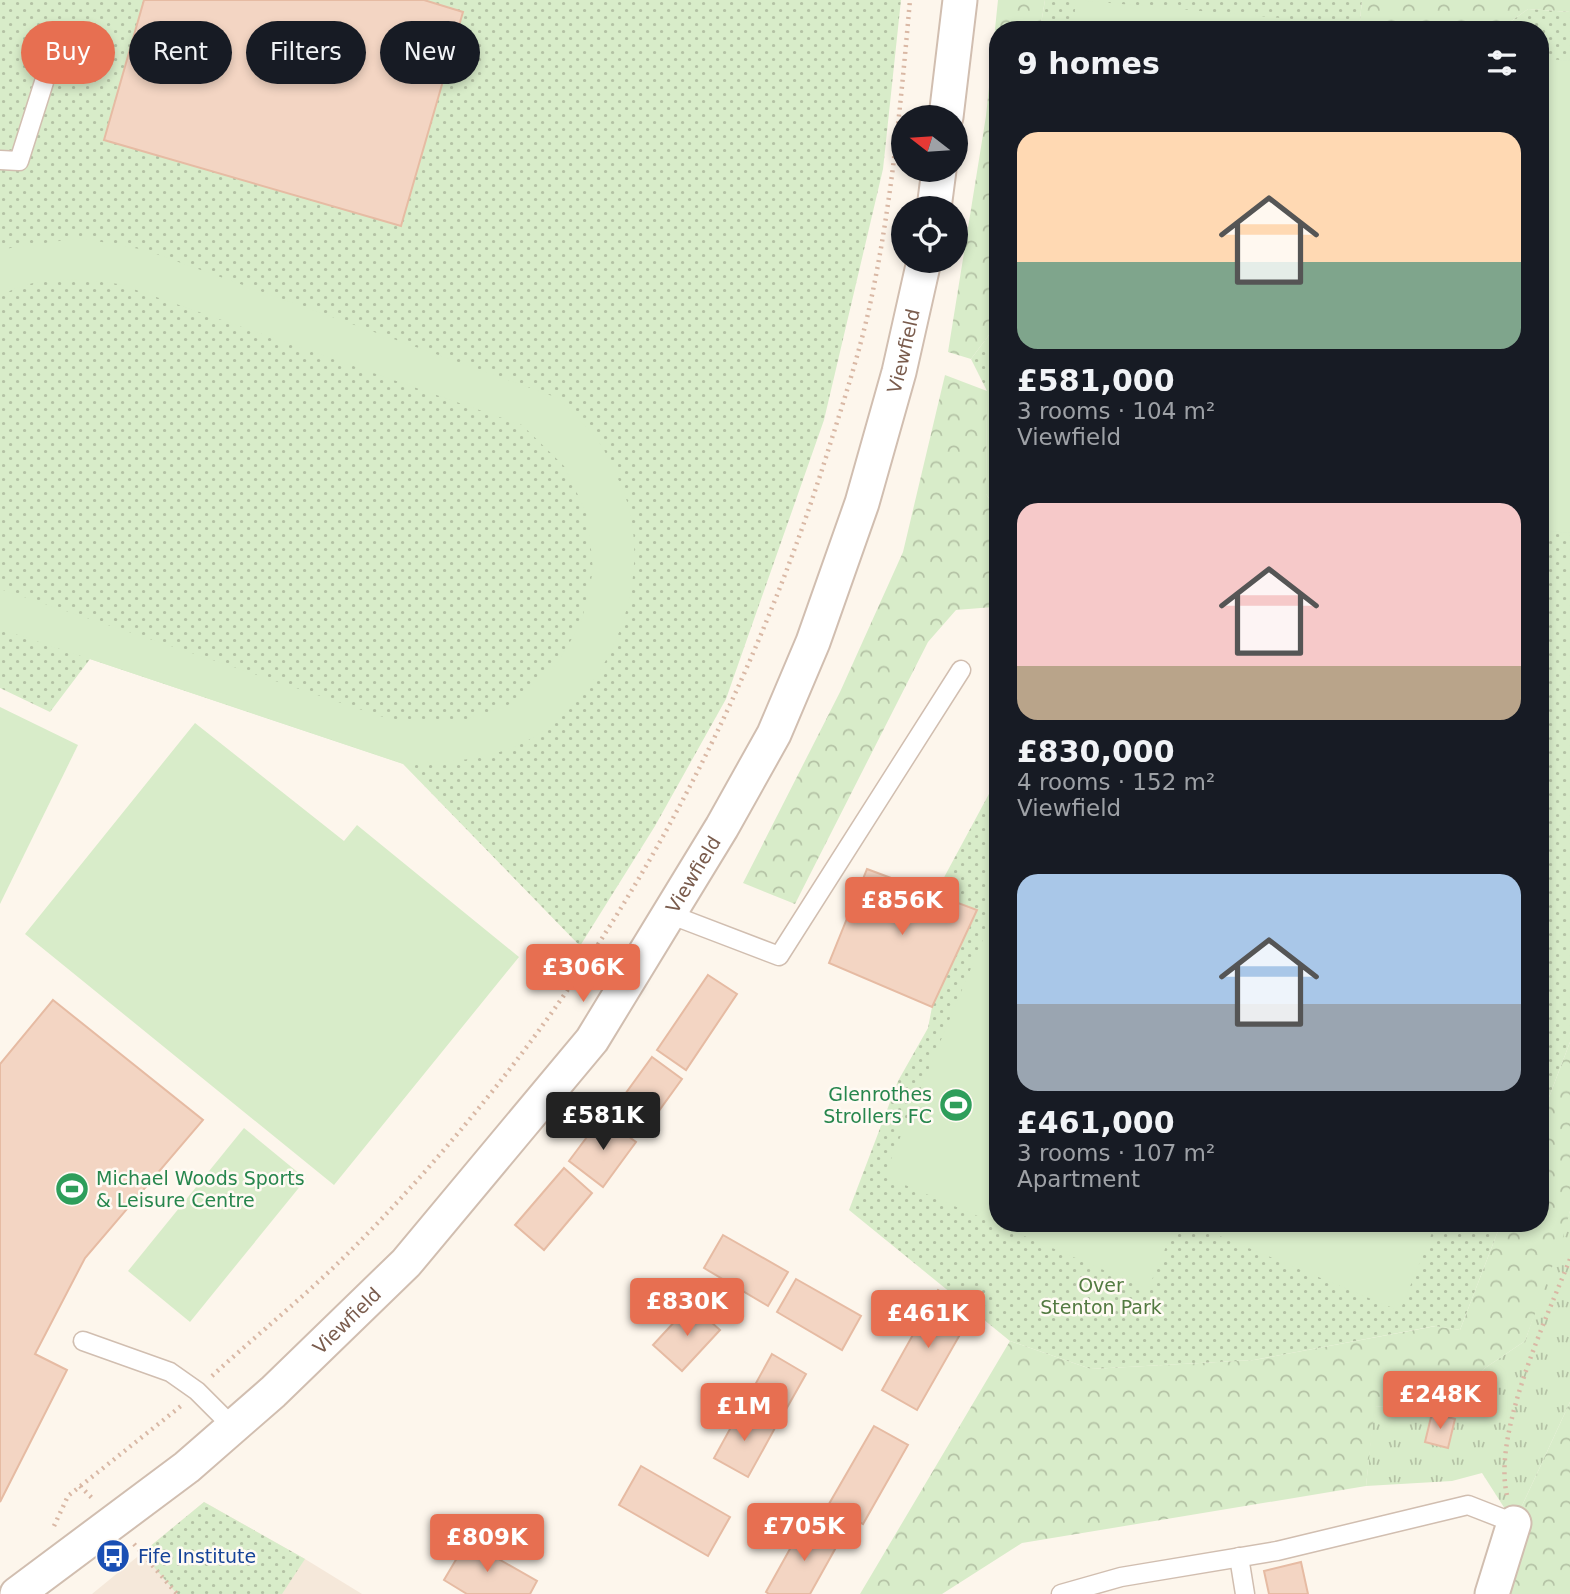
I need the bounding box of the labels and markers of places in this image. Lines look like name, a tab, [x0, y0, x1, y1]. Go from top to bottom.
pin: £856K	[853, 878, 951, 937]
pin: £306K	[534, 944, 632, 1004]
place label: Glenrothes Strollers FC	[823, 1083, 932, 1127]
sports icon: Glenrothes Strollers FC	[937, 1086, 975, 1124]
pin: £581K	[554, 1092, 652, 1152]
place label: Michael Woods Sports & Leisure Centre	[96, 1167, 305, 1211]
sports icon: Michael Woods Sports & Leisure Centre	[53, 1170, 91, 1208]
pin: £830K	[638, 1278, 736, 1338]
pin: £461K	[879, 1290, 977, 1350]
pin: £248K	[1391, 1372, 1489, 1431]
pin: £1M	[710, 1384, 778, 1443]
pin: £705K	[755, 1504, 853, 1563]
pin: £809K	[438, 1514, 536, 1574]
bus stop icon: Fife Institute	[94, 1537, 132, 1575]
place label: Fife Institute	[138, 1545, 256, 1567]

